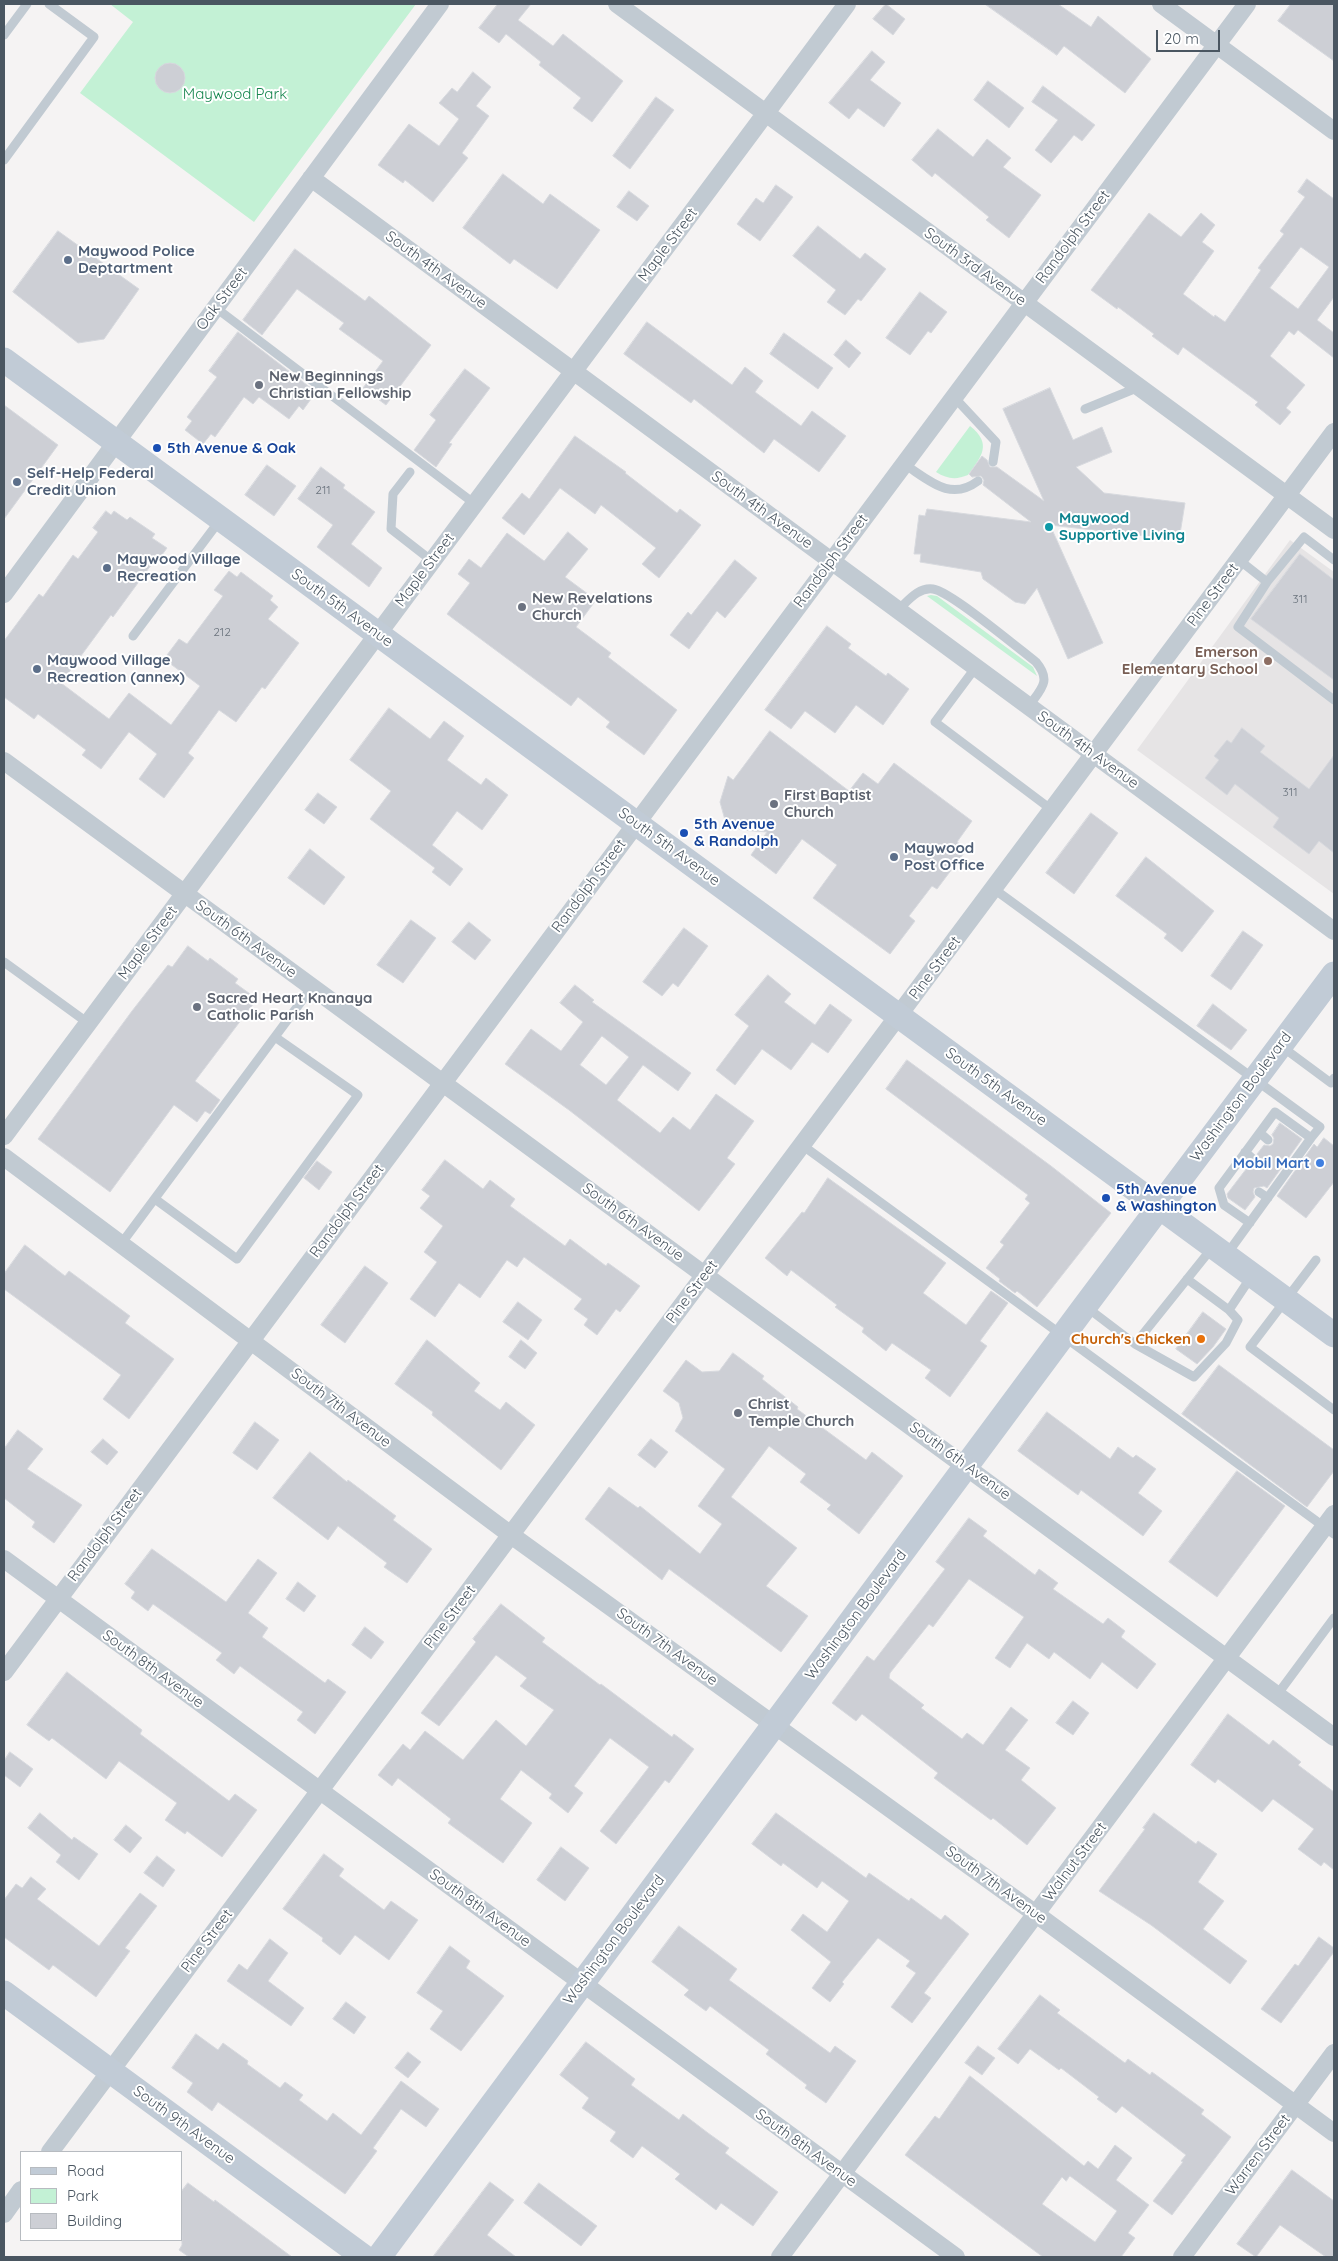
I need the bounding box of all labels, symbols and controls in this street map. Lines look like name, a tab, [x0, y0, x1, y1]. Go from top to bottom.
scale bar	[1158, 20, 1222, 52]
text: 20 m	[1164, 29, 1199, 48]
park label: Maywood Park	[183, 85, 287, 103]
street label: Randolph Street	[1032, 187, 1114, 287]
street label: Maple Street	[634, 205, 702, 285]
street label: South 3rd Avenue	[921, 224, 1029, 310]
street label: South 4th Avenue	[382, 227, 490, 313]
place label: Maywood Police Deptartment	[78, 242, 195, 277]
marker: Maywood Police Deptartment	[62, 254, 74, 266]
street label: Oak Street	[193, 264, 251, 334]
place label: New Beginnings Christian Fellowship	[269, 367, 411, 402]
marker: New Beginnings Christian Fellowship	[253, 379, 265, 391]
place label: 5th Avenue & Oak	[167, 439, 296, 457]
marker: 5th Avenue & Oak	[151, 442, 163, 454]
place label: Self-Help Federal Credit Union	[27, 464, 154, 499]
street label: South 4th Avenue	[708, 467, 816, 553]
marker: Self-Help Federal Credit Union	[11, 476, 23, 488]
house number: 211	[315, 483, 331, 497]
place label: Maywood Supportive Living	[1059, 509, 1185, 544]
street label: Randolph Street	[790, 511, 872, 611]
marker: Maywood Supportive Living	[1043, 521, 1055, 533]
street label: Maple Street	[391, 530, 459, 610]
place label: Maywood Village Recreation	[117, 550, 241, 585]
street label: Pine Street	[1183, 560, 1243, 630]
marker: Maywood Village Recreation	[101, 562, 113, 574]
street label: South 5th Avenue	[288, 565, 396, 651]
place label: New Revelations Church	[532, 589, 652, 624]
house number: 311	[1292, 592, 1308, 606]
marker: New Revelations Church	[516, 601, 528, 613]
house number: 212	[213, 625, 231, 639]
place label: Emerson Elementary School	[1122, 643, 1258, 678]
place label: Maywood Village Recreation (annex)	[47, 651, 185, 686]
marker: Emerson Elementary School	[1262, 655, 1274, 667]
marker: Maywood Village Recreation (annex)	[31, 663, 43, 675]
street label: South 4th Avenue	[1034, 707, 1142, 793]
house number: 311	[1282, 785, 1298, 799]
place label: First Baptist Church	[784, 786, 872, 821]
marker: First Baptist Church	[768, 798, 780, 810]
street label: South 5th Avenue	[615, 804, 723, 890]
place label: 5th Avenue & Randolph	[694, 815, 779, 850]
marker: 5th Avenue & Randolph	[678, 827, 690, 839]
street label: Randolph Street	[548, 836, 630, 936]
place label: Maywood Post Office	[904, 839, 985, 874]
marker: Maywood Post Office	[888, 851, 900, 863]
street label: South 6th Avenue	[192, 896, 300, 982]
street label: Maple Street	[114, 903, 182, 983]
street label: Pine Street	[905, 933, 965, 1003]
place label: Sacred Heart Knanaya Catholic Parish	[207, 989, 372, 1024]
marker: Sacred Heart Knanaya Catholic Parish	[191, 1001, 203, 1013]
street label: Washington Boulevard	[1186, 1029, 1296, 1165]
street label: South 5th Avenue	[942, 1044, 1050, 1130]
place label: Mobil Mart	[1233, 1154, 1310, 1172]
marker: Mobil Mart	[1314, 1157, 1326, 1169]
street label: Randolph Street	[306, 1161, 388, 1261]
street label: South 6th Avenue	[579, 1179, 687, 1265]
place label: 5th Avenue & Washington	[1116, 1180, 1217, 1215]
marker: 5th Avenue & Washington	[1100, 1192, 1112, 1204]
street label: Pine Street	[662, 1257, 722, 1327]
place label: Church's Chicken	[1071, 1330, 1191, 1348]
marker: Church's Chicken	[1195, 1333, 1207, 1345]
street label: South 7th Avenue	[287, 1365, 395, 1451]
place label: Christ Temple Church	[748, 1395, 854, 1430]
marker: Christ Temple Church	[732, 1407, 744, 1419]
street label: South 6th Avenue	[906, 1418, 1014, 1504]
street label: Randolph Street	[64, 1485, 146, 1585]
street label: Washington Boulevard	[801, 1547, 911, 1683]
street label: Pine Street	[420, 1582, 480, 1652]
street label: South 7th Avenue	[613, 1604, 721, 1690]
street label: South 8th Avenue	[99, 1626, 207, 1712]
street label: Walnut Street	[1039, 1819, 1111, 1905]
street label: South 7th Avenue	[942, 1842, 1050, 1928]
street label: South 8th Avenue	[426, 1865, 534, 1951]
street label: Washington Boulevard	[559, 1872, 669, 2008]
street label: Pine Street	[177, 1906, 237, 1976]
street label: South 9th Avenue	[130, 2082, 238, 2168]
street label: South 8th Avenue	[752, 2105, 860, 2191]
street label: Warren Street	[1222, 2111, 1294, 2199]
legend	[20, 2151, 182, 2241]
text: Road	[67, 2161, 104, 2180]
text: Park	[67, 2186, 99, 2205]
text: Building	[67, 2211, 122, 2230]

